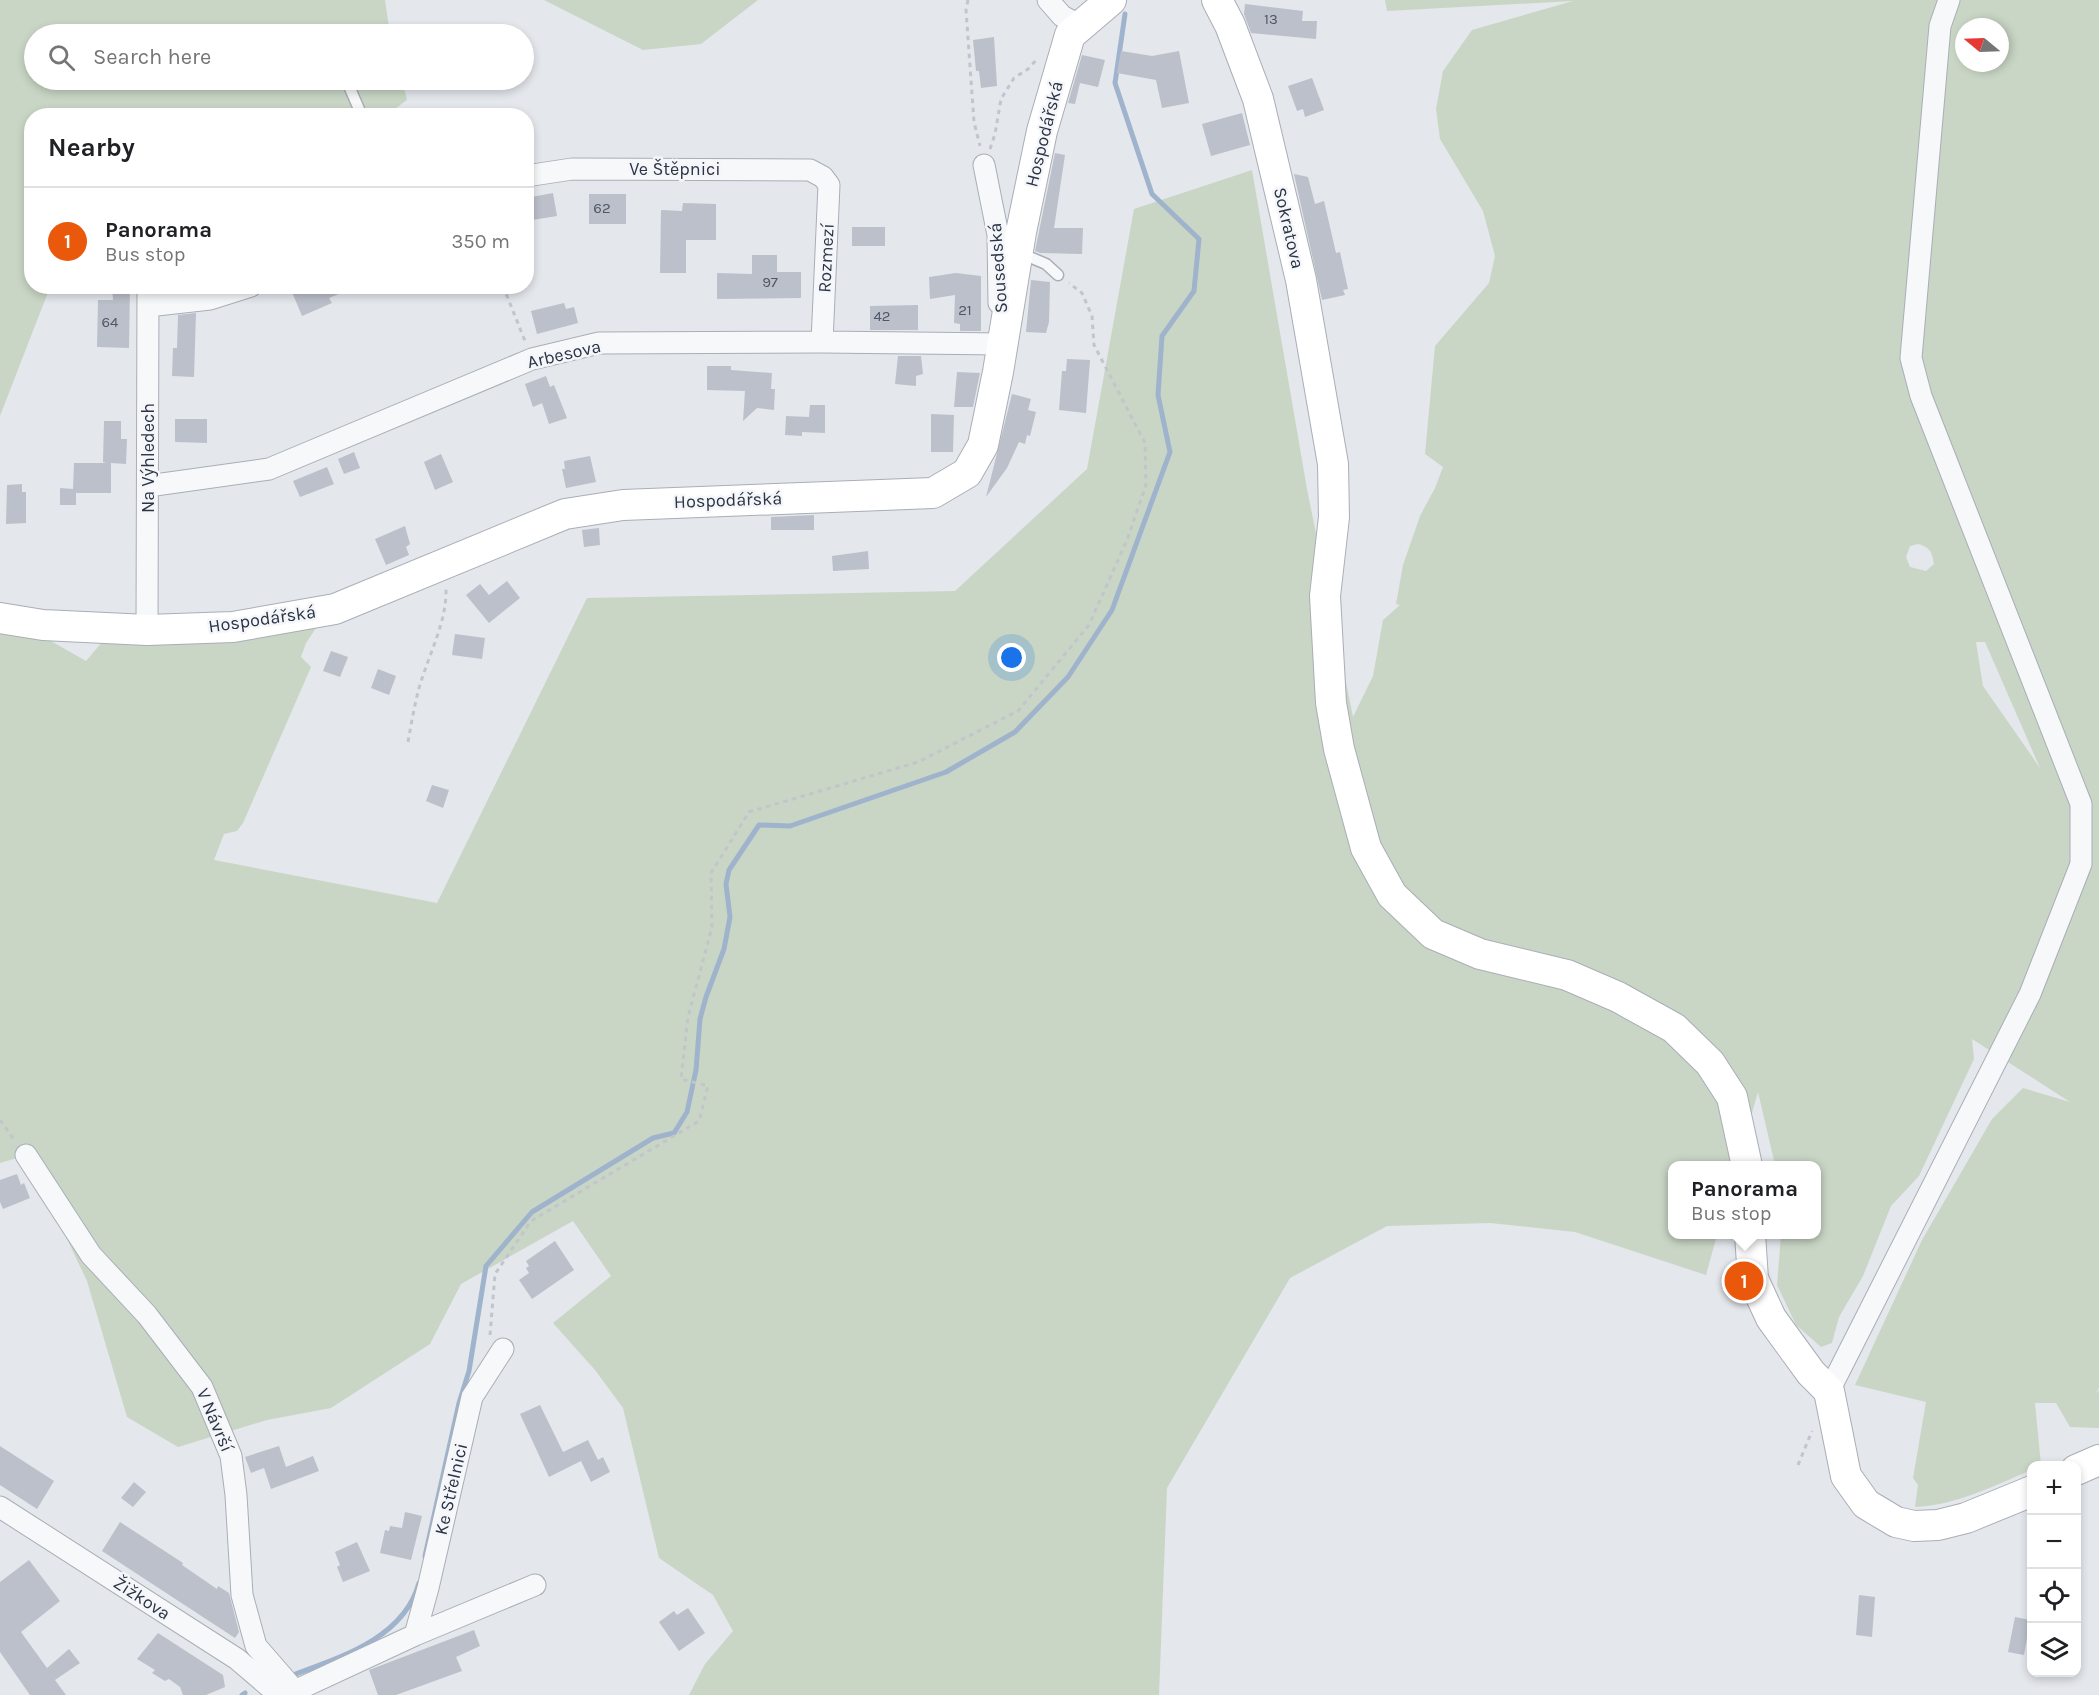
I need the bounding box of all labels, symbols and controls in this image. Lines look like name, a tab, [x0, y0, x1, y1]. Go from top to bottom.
house number: 13	[1264, 10, 1278, 28]
north arrow	[1955, 18, 2009, 72]
search box	[24, 24, 534, 90]
icon: search	[45, 41, 78, 74]
text: Search here	[93, 44, 211, 70]
street label: Hospodářská	[1020, 79, 1068, 189]
text: Nearby	[48, 132, 135, 163]
street label: Ve Štěpnici	[629, 158, 721, 180]
street label: Sokratova	[1269, 185, 1309, 271]
house number: 62	[593, 199, 611, 217]
text: Panorama	[105, 217, 212, 243]
street label: Rozmezí	[813, 222, 839, 293]
street label: Sousedská	[984, 222, 1012, 314]
text: 1	[64, 230, 71, 253]
text: 350 m	[452, 230, 510, 253]
text: Bus stop	[105, 243, 185, 266]
house number: 97	[762, 273, 778, 291]
house number: 21	[958, 301, 972, 319]
house number: 42	[873, 307, 891, 325]
house number: 64	[102, 313, 119, 331]
street label: Arbesova	[525, 335, 603, 373]
street label: Na Výhledech	[137, 403, 159, 513]
street label: Hospodářská	[674, 487, 782, 513]
street label: Hospodářská	[207, 601, 317, 637]
your location	[997, 643, 1026, 672]
popup	[1668, 1161, 1821, 1239]
text: Panorama	[1691, 1176, 1798, 1202]
text: Bus stop	[1691, 1202, 1771, 1225]
pin: 1	[1724, 1258, 1764, 1304]
street label: V Návrší	[192, 1385, 238, 1456]
street label: Ke Střelnici	[430, 1441, 472, 1537]
map controls	[2027, 1461, 2081, 1677]
button: +	[2027, 1461, 2081, 1515]
button: −	[2027, 1515, 2081, 1569]
button: locate	[2027, 1569, 2081, 1623]
street label: Žižkova	[109, 1571, 175, 1625]
button: layers	[2027, 1623, 2081, 1677]

